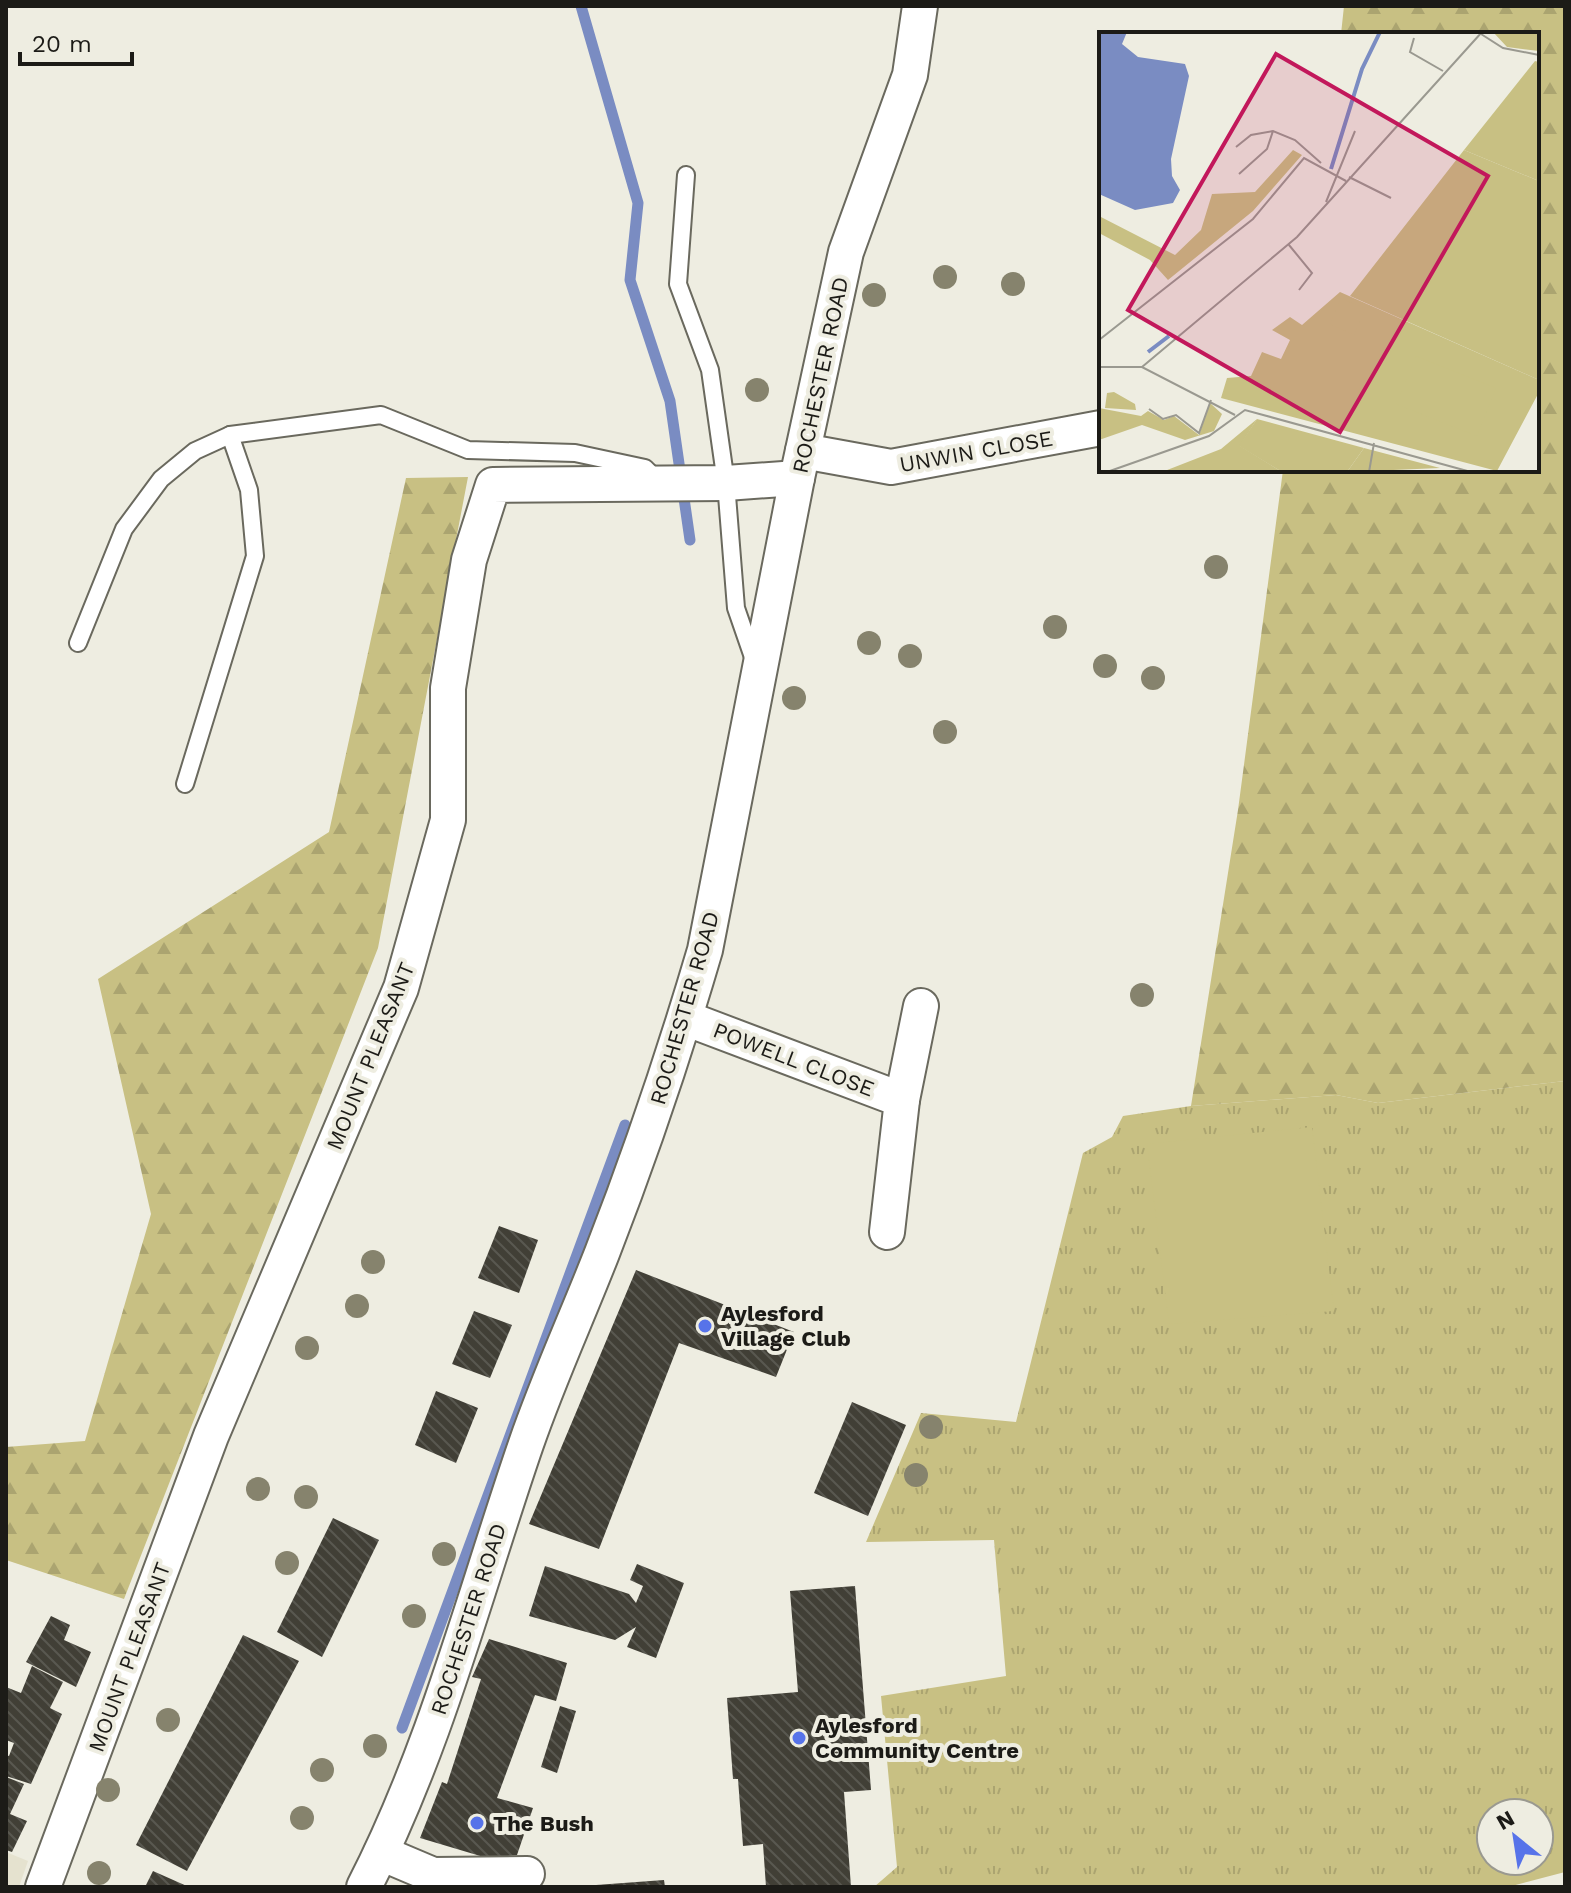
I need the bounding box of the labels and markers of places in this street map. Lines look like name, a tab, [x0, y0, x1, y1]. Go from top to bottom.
place label: Aylesford Village Club	[721, 1301, 851, 1351]
marker: Aylesford Village Club	[696, 1317, 714, 1335]
place label: Aylesford Community Centre	[815, 1713, 1019, 1763]
marker: Aylesford Community Centre	[790, 1729, 808, 1747]
place label: The Bush	[493, 1811, 594, 1836]
marker: The Bush	[468, 1814, 486, 1832]

